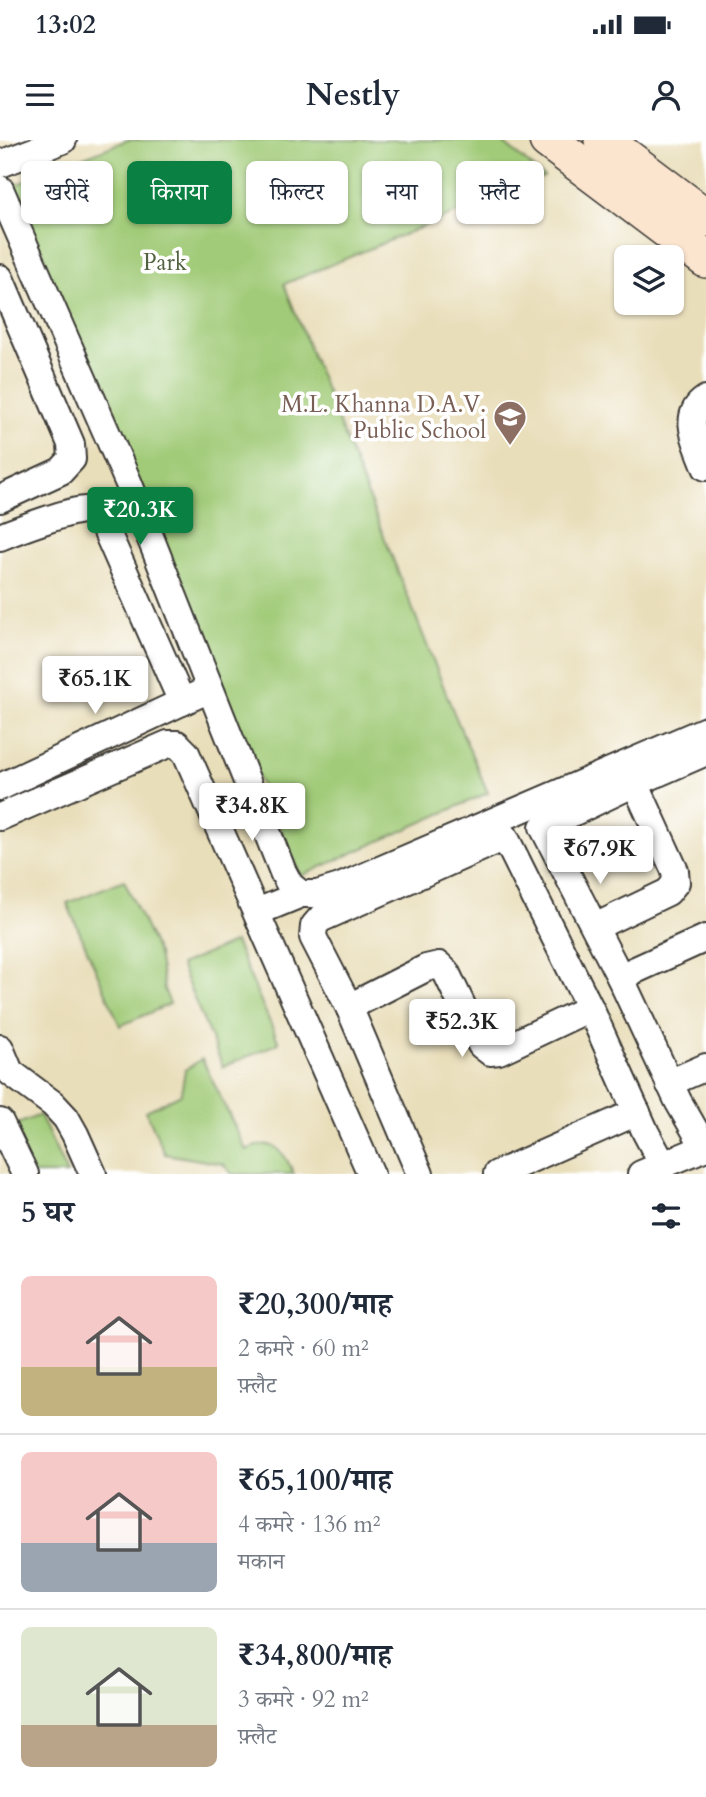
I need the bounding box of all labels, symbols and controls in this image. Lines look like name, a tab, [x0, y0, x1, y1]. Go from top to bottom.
text: 13:02	[35, 7, 96, 42]
text: Nestly	[306, 73, 400, 117]
icon: menu	[21, 76, 59, 114]
icon: person	[647, 76, 685, 114]
chip: खरीदें	[21, 161, 113, 224]
chip: किराया	[127, 161, 232, 224]
chip: फ़िल्टर	[246, 161, 348, 224]
chip: नया	[362, 161, 442, 224]
chip: फ़्लैट	[456, 161, 544, 224]
map controls	[614, 245, 684, 315]
button: layers	[614, 245, 684, 315]
park label: Park	[143, 247, 188, 278]
place label: M.L. Khanna D.A.V. Public School	[281, 389, 486, 446]
school or university icon: M.L. Khanna D.A.V. Public School	[491, 398, 529, 447]
pin: ₹20.3K	[83, 488, 197, 547]
text: ₹20.3K	[103, 494, 177, 525]
pin: ₹65.1K	[38, 656, 152, 716]
text: ₹65.1K	[58, 663, 132, 694]
pin: ₹34.8K	[195, 784, 309, 843]
text: ₹34.8K	[215, 790, 289, 821]
pin: ₹67.9K	[543, 826, 657, 886]
text: ₹67.9K	[563, 833, 637, 864]
pin: ₹52.3K	[405, 1000, 519, 1059]
text: ₹52.3K	[425, 1006, 499, 1037]
text: 5 घर	[21, 1192, 74, 1233]
icon: filters	[647, 1197, 685, 1235]
text: ₹20,300/माह	[238, 1284, 392, 1325]
icon: home	[77, 1304, 161, 1388]
text: 2 कमरे · 60 m²	[238, 1333, 369, 1364]
text: फ़्लैट	[238, 1370, 276, 1401]
text: ₹65,100/माह	[238, 1460, 392, 1501]
icon: home	[77, 1480, 161, 1564]
text: 4 कमरे · 136 m²	[238, 1509, 381, 1540]
text: मकान	[238, 1546, 285, 1577]
text: ₹34,800/माह	[238, 1635, 392, 1676]
icon: home	[77, 1655, 161, 1739]
text: 3 कमरे · 92 m²	[238, 1684, 369, 1715]
text: फ़्लैट	[238, 1721, 276, 1752]

